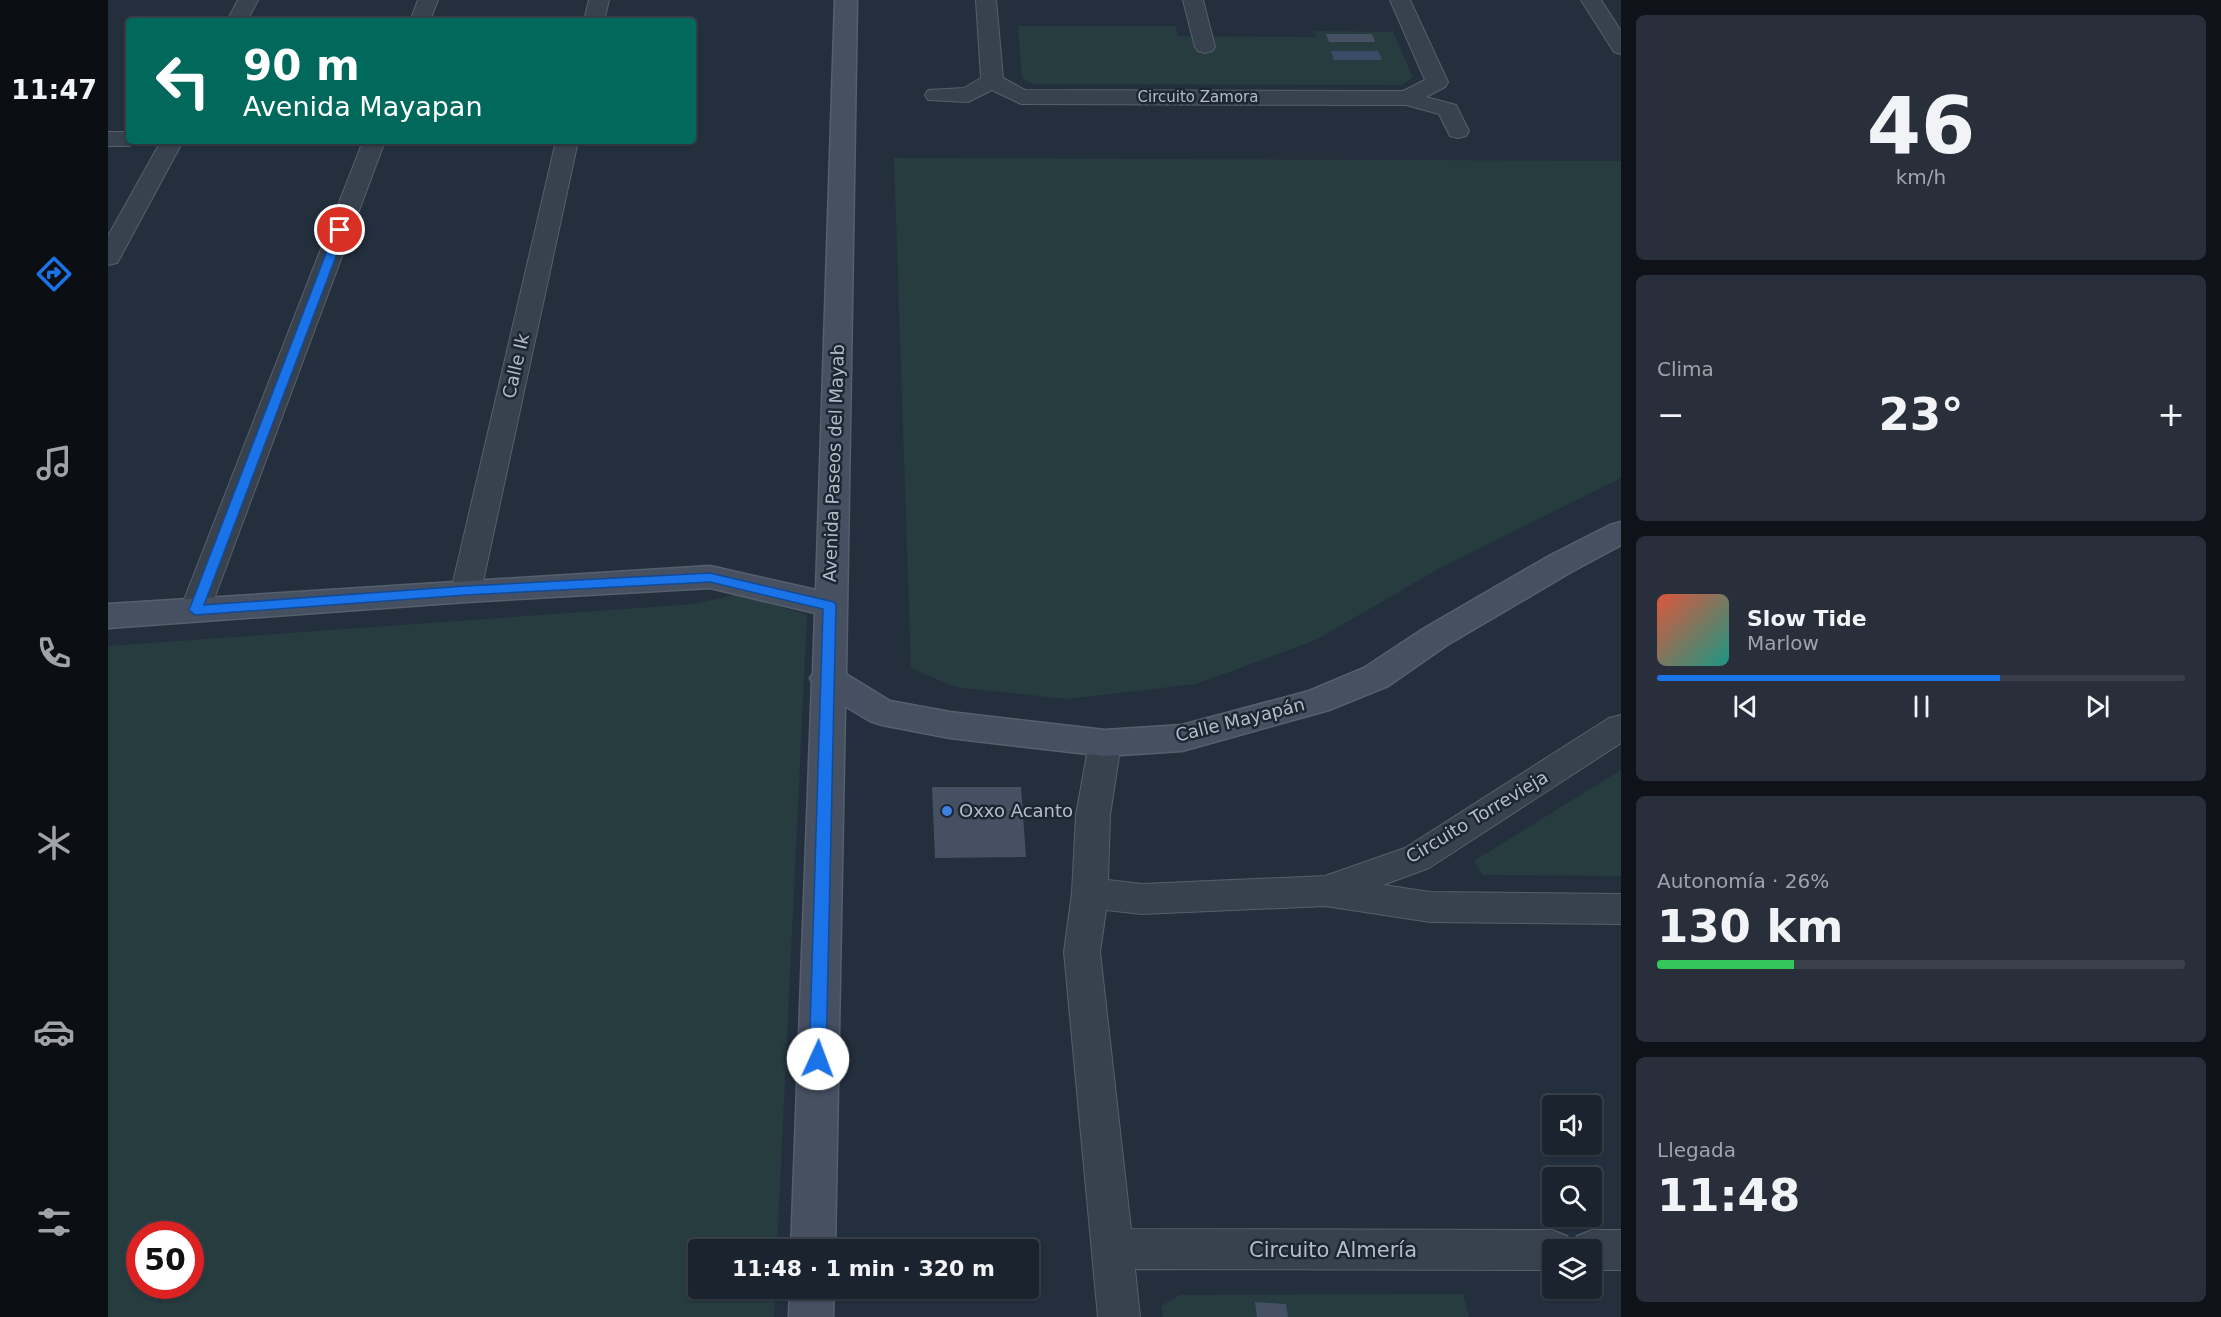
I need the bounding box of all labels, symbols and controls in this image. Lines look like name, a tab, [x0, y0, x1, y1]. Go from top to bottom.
text: 90 m	[243, 41, 360, 90]
icon: left	[144, 42, 222, 120]
text: 11:47	[11, 74, 97, 105]
text: 46	[1867, 81, 1975, 171]
street label: Circuito Zamora	[1138, 88, 1258, 106]
text: Avenida Mayapan	[243, 91, 483, 122]
text: km/h	[1896, 165, 1946, 189]
pin	[314, 204, 365, 255]
icon: arrive	[323, 213, 356, 246]
icon: directions	[33, 253, 75, 295]
street label: Calle Ik	[498, 331, 533, 400]
street label: Avenida Paseos del Mayab	[819, 344, 848, 582]
text: Clima	[1657, 357, 1714, 381]
text: 23°	[1878, 388, 1964, 441]
text: −	[1657, 395, 1685, 434]
text: +	[2157, 395, 2185, 434]
icon: music	[33, 442, 75, 484]
text: Slow Tide	[1747, 606, 1867, 631]
text: Marlow	[1747, 631, 1819, 655]
icon: phone	[33, 632, 75, 674]
icon: previous	[1729, 690, 1762, 723]
icon: pause	[1905, 690, 1938, 723]
icon: next	[2081, 690, 2114, 723]
street label: Calle Mayapán	[1173, 693, 1307, 746]
street label: Circuito Torrevieja	[1402, 766, 1551, 867]
place label: Oxxo Acanto	[959, 800, 1073, 821]
marker: Oxxo Acanto	[940, 804, 954, 818]
icon: climate	[33, 822, 75, 864]
text: Autonomía · 26%	[1657, 869, 1829, 893]
text: 130 km	[1657, 900, 1843, 953]
icon: car	[33, 1011, 75, 1053]
position arrow	[786, 1027, 850, 1091]
map controls	[1542, 1095, 1602, 1299]
button: sound	[1542, 1095, 1602, 1155]
text: Llegada	[1657, 1138, 1736, 1162]
button: search	[1542, 1167, 1602, 1227]
text: 11:48	[1657, 1169, 1800, 1222]
icon: filters	[33, 1201, 75, 1243]
speed limit sign: 50	[126, 1221, 204, 1299]
street label: Circuito Almería	[1249, 1238, 1417, 1262]
button: layers	[1542, 1239, 1602, 1299]
text: 11:48 · 1 min · 320 m	[732, 1256, 995, 1281]

